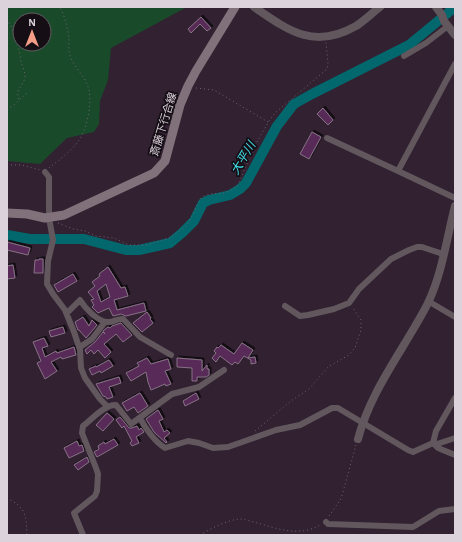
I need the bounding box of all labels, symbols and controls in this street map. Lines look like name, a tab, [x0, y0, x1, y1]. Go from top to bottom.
north arrow	[12, 12, 52, 52]
text: N	[28, 17, 36, 28]
street label: 斎藤下行合線	[148, 91, 178, 157]
water label: 大平川	[228, 137, 258, 177]

